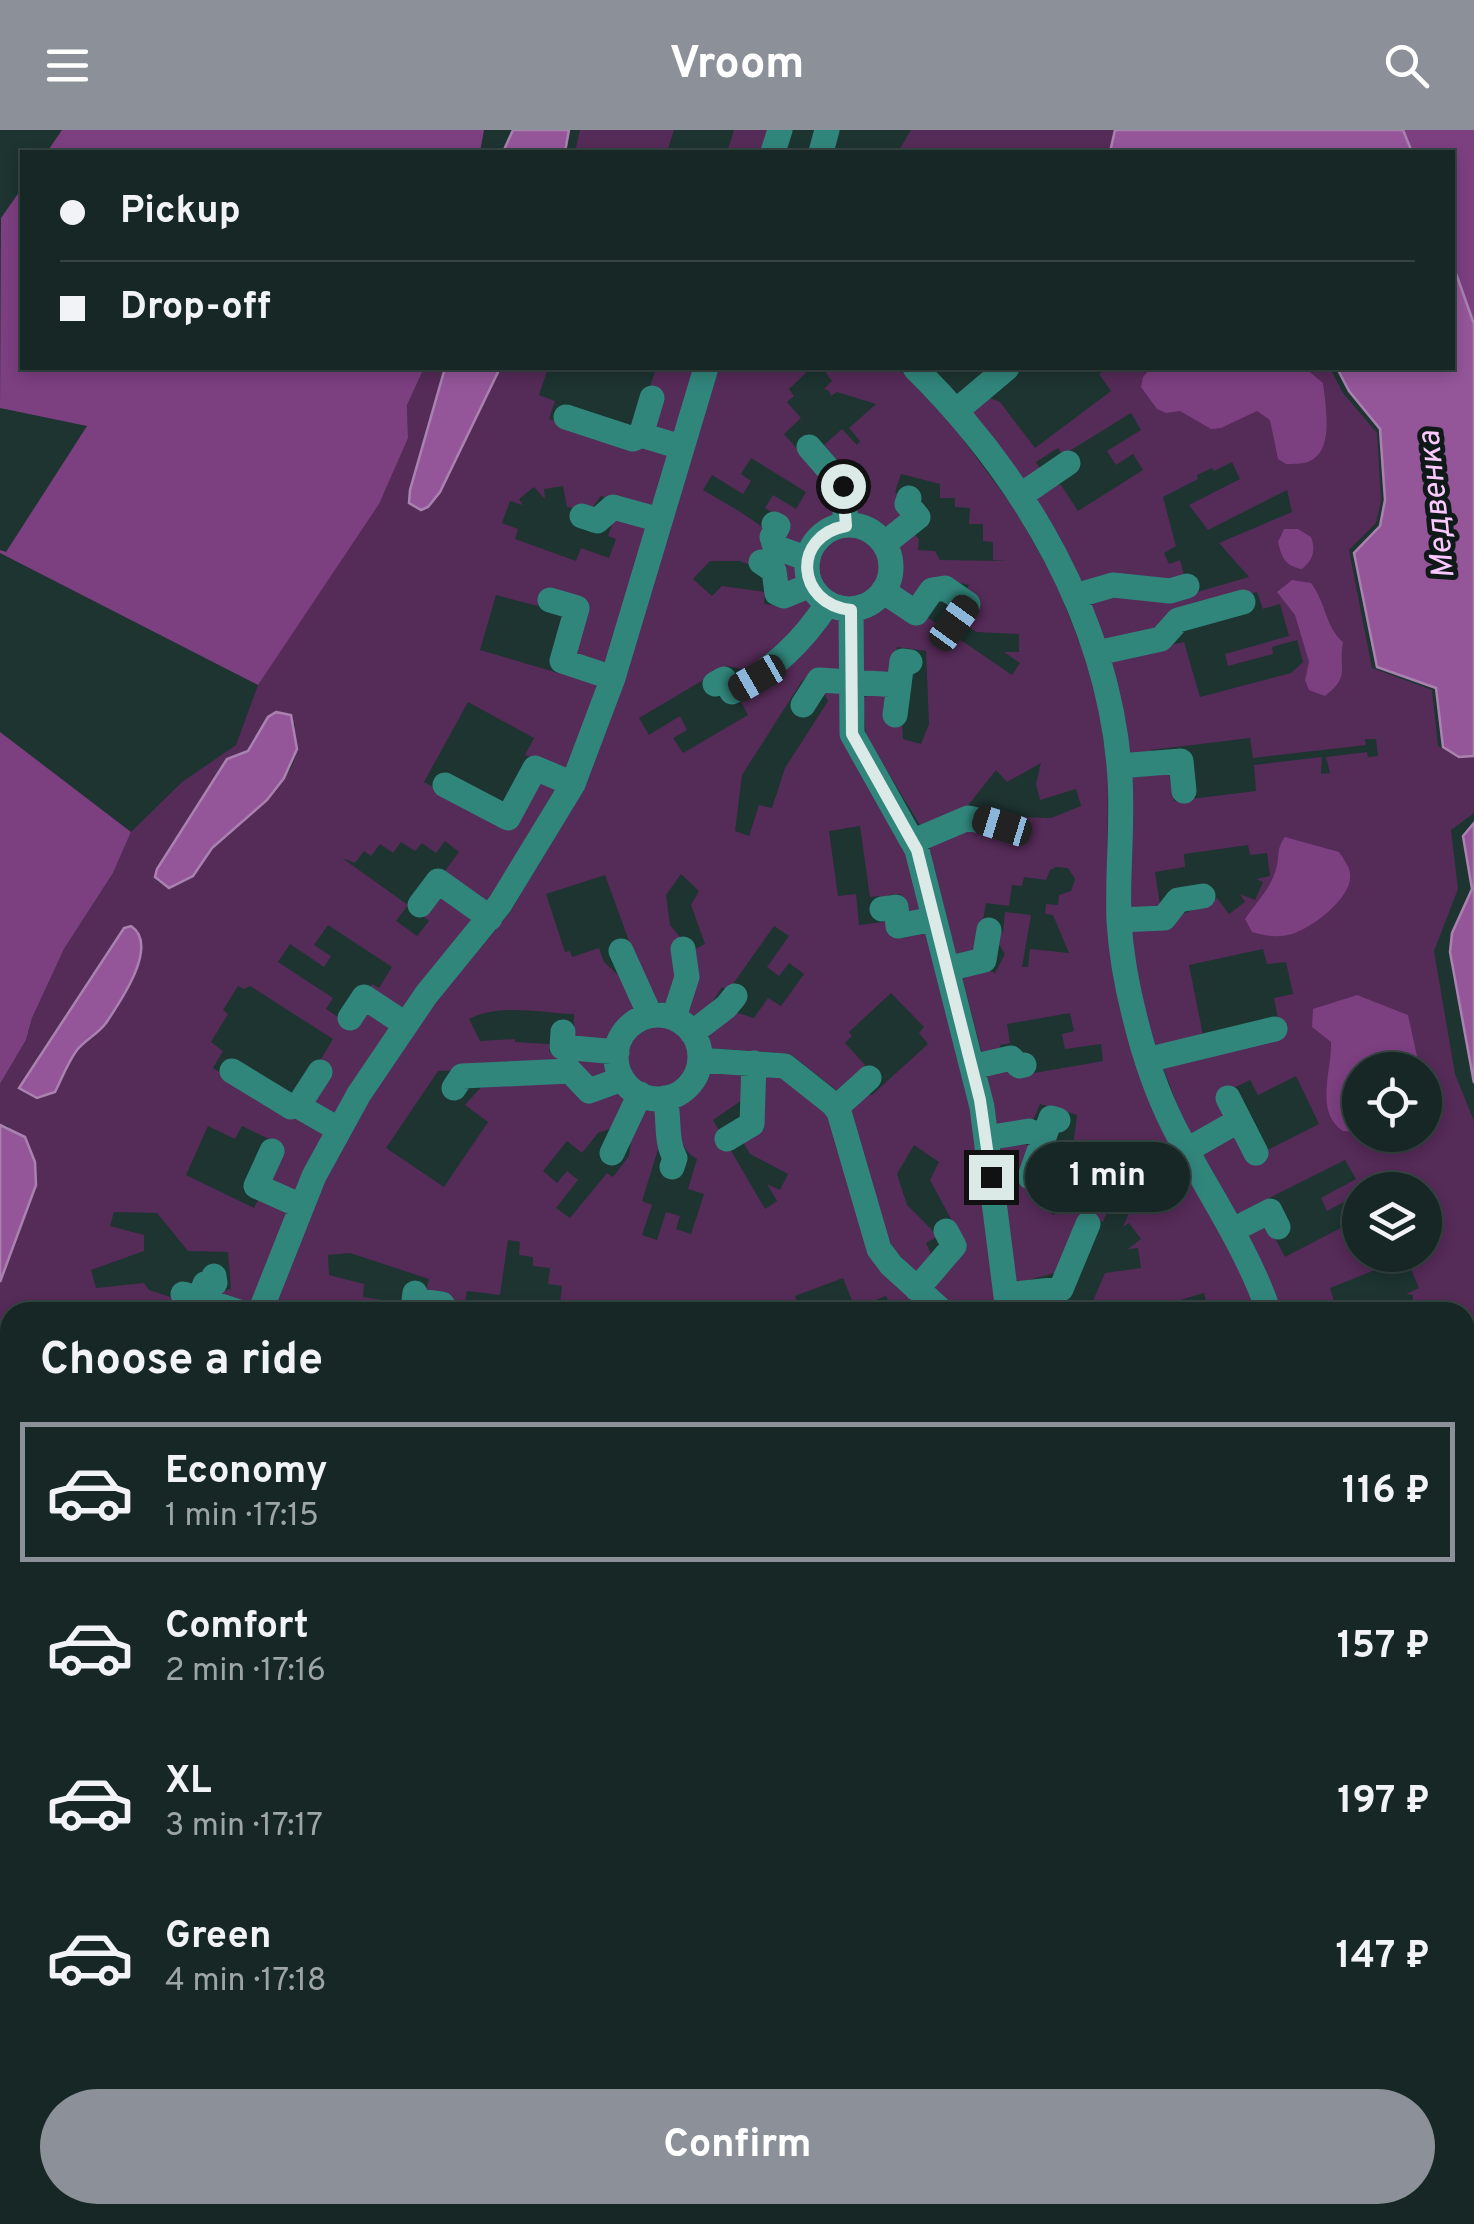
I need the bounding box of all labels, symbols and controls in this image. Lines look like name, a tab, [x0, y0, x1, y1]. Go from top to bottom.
text: Vroom	[669, 37, 805, 94]
icon: menu	[40, 38, 95, 93]
icon: search	[1379, 38, 1434, 93]
text: Pickup	[120, 188, 241, 237]
text: Drop-off	[120, 284, 271, 333]
water label: Медвенка	[1410, 428, 1466, 581]
route start	[821, 464, 866, 509]
car	[924, 590, 984, 656]
car	[724, 650, 790, 706]
car	[969, 803, 1035, 849]
map controls	[1342, 1052, 1442, 1272]
button: locate	[1342, 1052, 1442, 1152]
callout: 1 min	[1026, 1142, 1191, 1212]
route end	[969, 1155, 1014, 1200]
text: 1 min	[1069, 1157, 1146, 1197]
button: layers	[1342, 1172, 1442, 1272]
text: Choose a ride	[40, 1333, 323, 1390]
icon: car	[45, 1447, 135, 1537]
text: Economy	[165, 1448, 327, 1497]
text: 116 ₽	[1342, 1468, 1430, 1517]
text: 1 min · 17:15	[165, 1497, 319, 1537]
icon: car	[45, 1602, 135, 1692]
text: Comfort	[165, 1603, 309, 1652]
text: 157 ₽	[1337, 1623, 1430, 1672]
text: 2 min · 17:16	[165, 1652, 326, 1692]
icon: car	[45, 1757, 135, 1847]
text: XL	[165, 1758, 212, 1807]
text: 197 ₽	[1337, 1778, 1430, 1827]
text: 3 min · 17:17	[165, 1807, 323, 1847]
icon: car	[45, 1912, 135, 2002]
text: Green	[165, 1913, 271, 1962]
text: 147 ₽	[1335, 1933, 1430, 1982]
text: 4 min · 17:18	[165, 1962, 327, 2002]
button: Confirm	[40, 2089, 1435, 2204]

